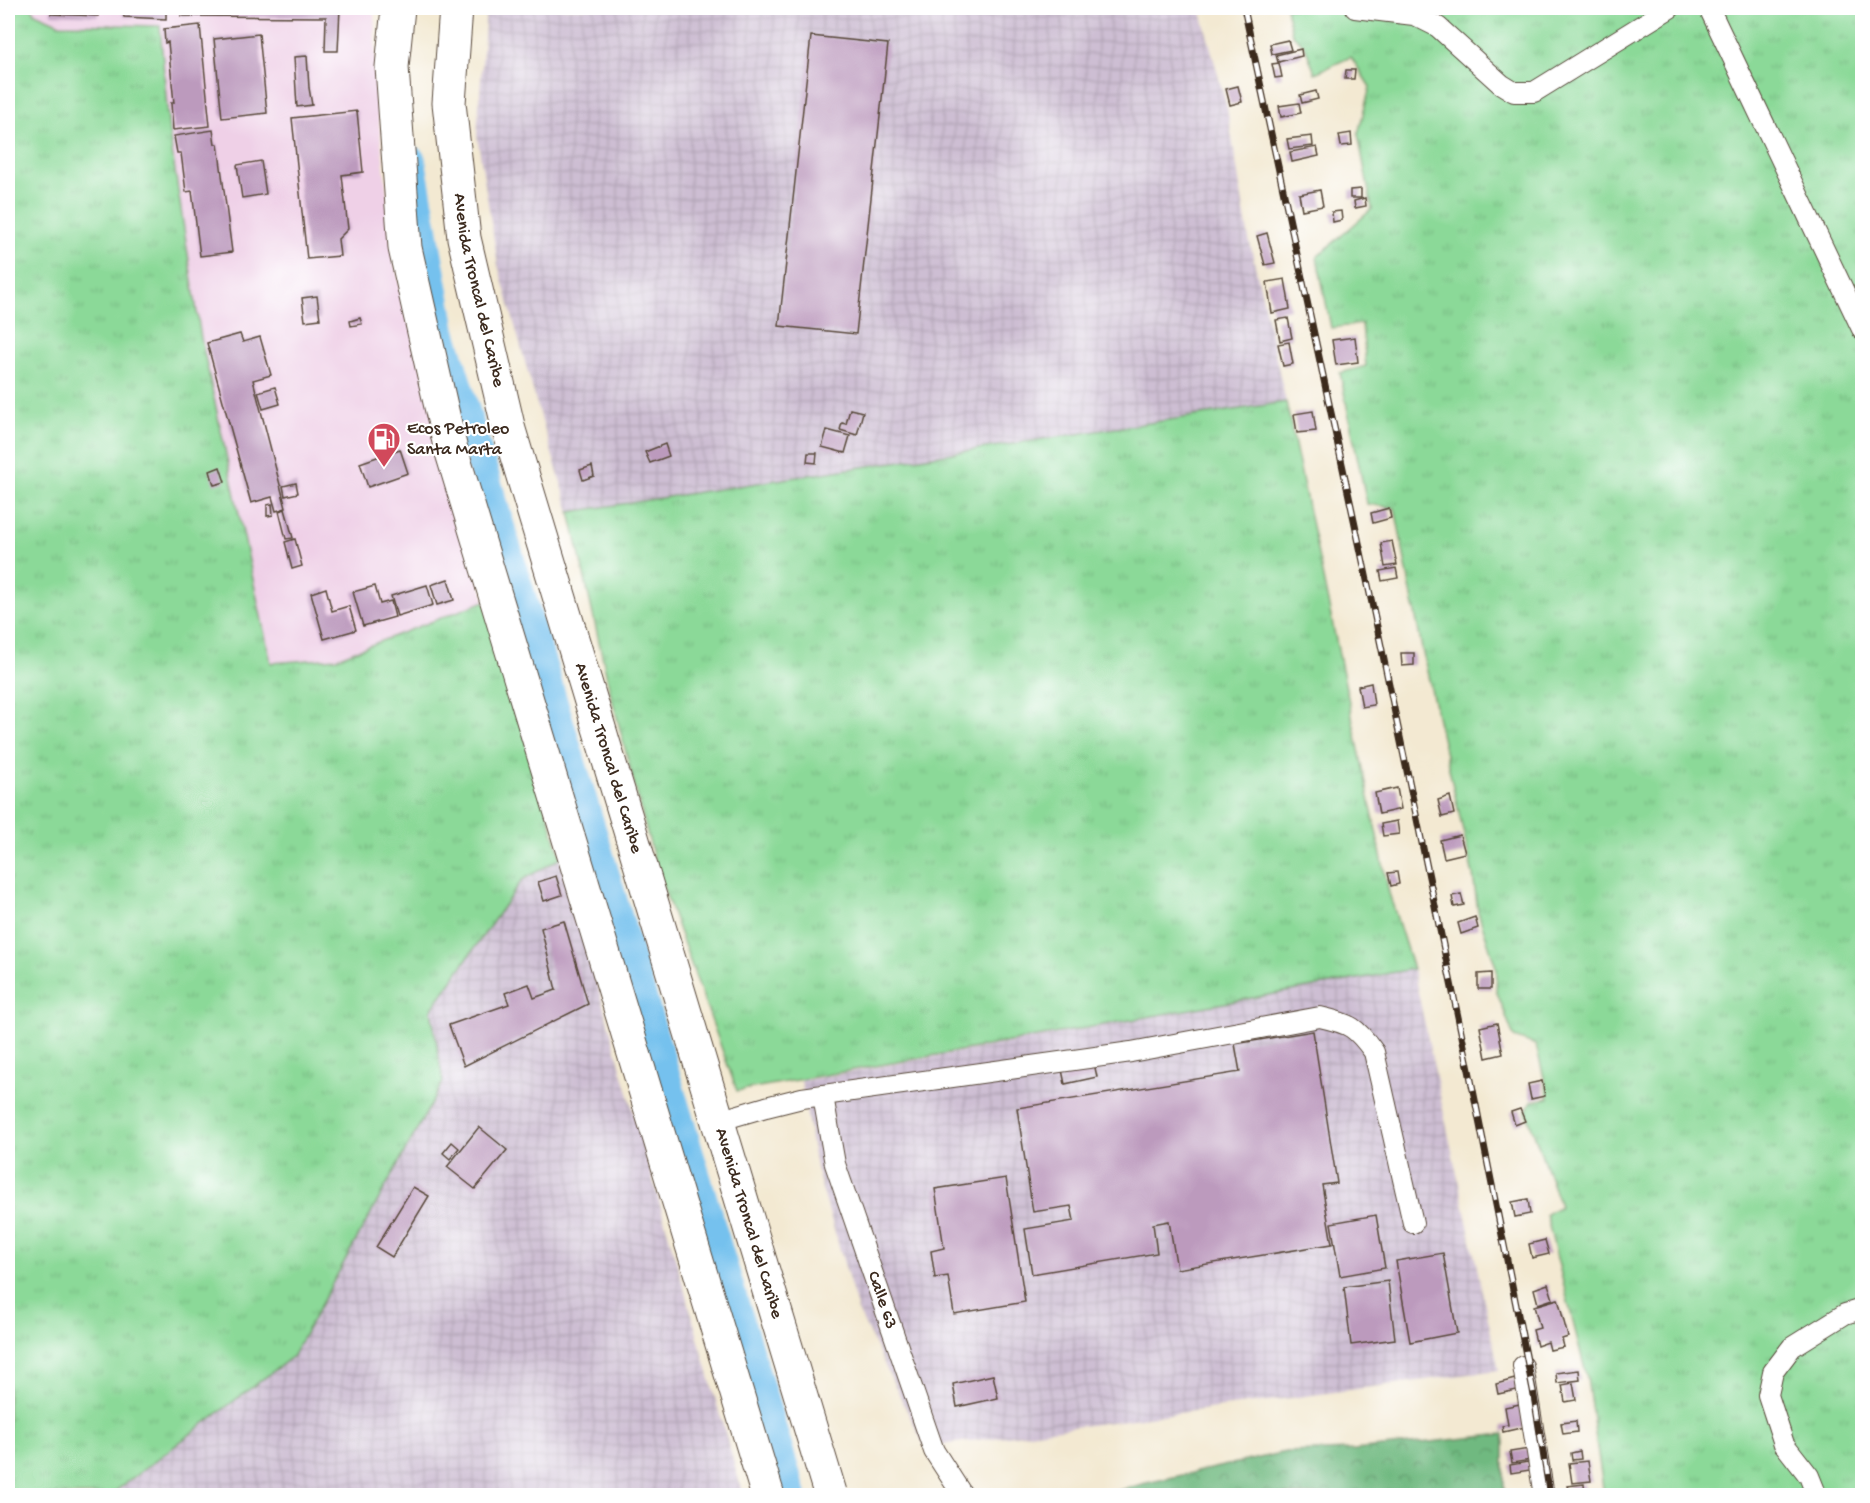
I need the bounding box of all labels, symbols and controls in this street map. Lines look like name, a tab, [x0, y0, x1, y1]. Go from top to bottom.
street label: Avenida Troncal del Caribe	[449, 192, 509, 390]
place label: Ecos Petroleo Santa Marta	[407, 419, 509, 461]
fuel station icon: Ecos Petroleo Santa Marta	[366, 421, 402, 468]
street label: Avenida Troncal del Caribe	[569, 660, 647, 856]
street label: Avenida Troncal del Caribe	[710, 1126, 787, 1322]
street label: Calle 63	[862, 1268, 902, 1332]

